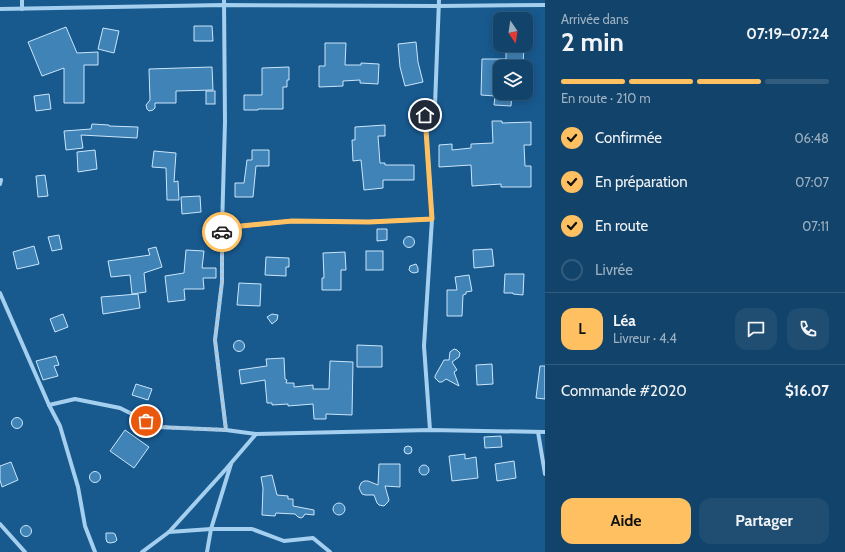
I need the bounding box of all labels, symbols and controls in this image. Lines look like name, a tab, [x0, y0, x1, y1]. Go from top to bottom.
text: Arrivée dans	[561, 11, 629, 27]
north arrow	[493, 12, 533, 52]
map controls	[493, 12, 533, 100]
text: 07:19–07:24	[746, 25, 829, 43]
text: 2 min	[561, 26, 624, 58]
button: layers	[493, 60, 533, 100]
text: En route · 210 m	[561, 90, 651, 106]
pin	[408, 98, 442, 132]
icon: home	[414, 104, 436, 126]
icon: check	[561, 127, 583, 149]
text: Confirmée	[595, 129, 662, 147]
text: 06:48	[794, 130, 829, 146]
icon: check	[561, 171, 583, 193]
text: En préparation	[595, 173, 688, 191]
text: 07:07	[795, 174, 829, 190]
courier	[202, 212, 242, 252]
icon: check	[561, 215, 583, 237]
text: En route	[595, 217, 648, 235]
text: 07:11	[802, 218, 829, 234]
icon: car	[211, 221, 233, 243]
text: Livrée	[595, 261, 633, 279]
button: chat	[735, 308, 777, 350]
button: phone	[787, 308, 829, 350]
text: Léa	[613, 312, 636, 330]
text: L	[578, 320, 586, 338]
text: Livreur · 4.4	[613, 330, 677, 346]
text: Commande #2020	[561, 382, 687, 400]
text: $16.07	[785, 382, 829, 400]
pin	[129, 404, 163, 438]
icon: bag	[135, 410, 157, 432]
button: Aide	[561, 498, 691, 544]
button: Partager	[699, 498, 829, 544]

